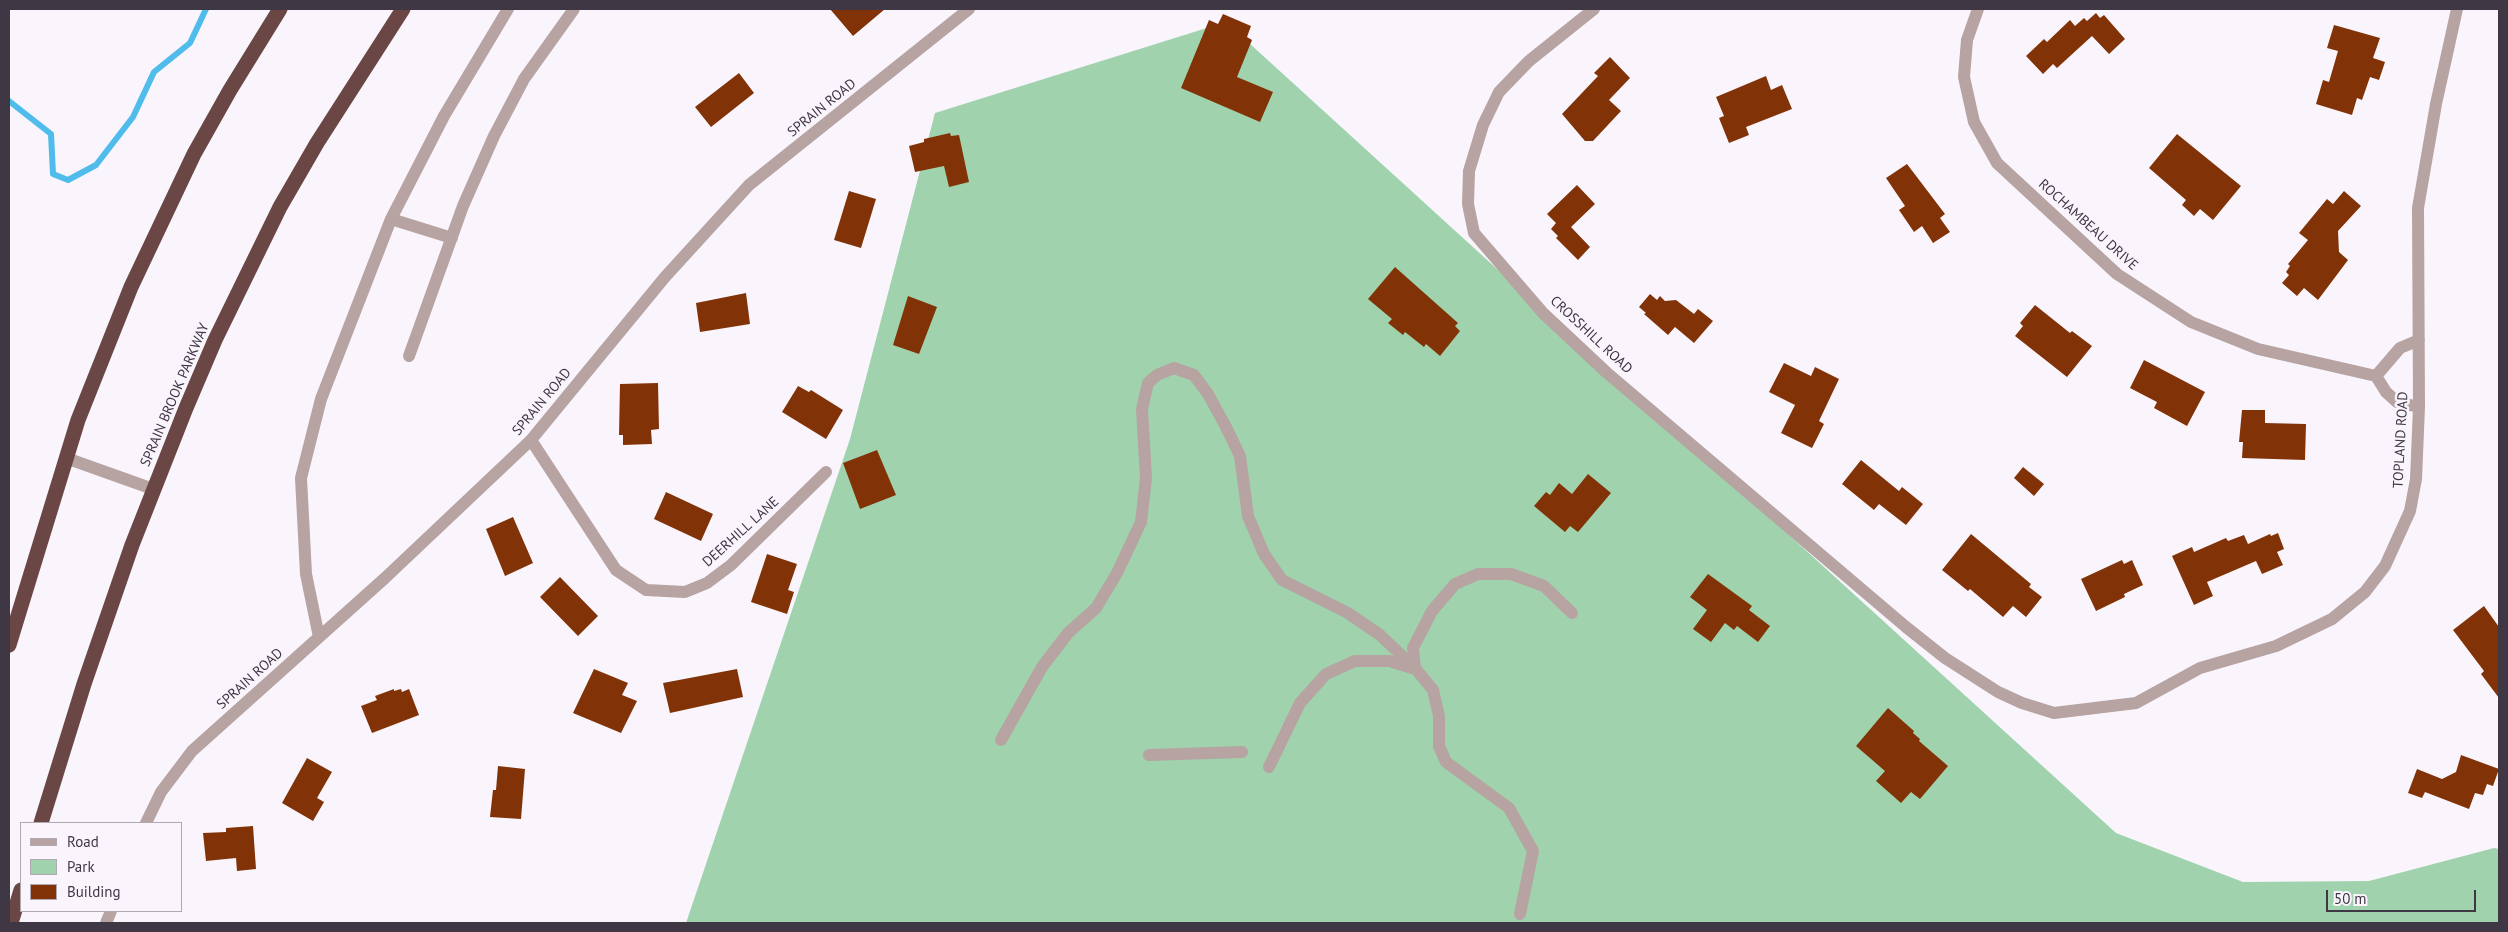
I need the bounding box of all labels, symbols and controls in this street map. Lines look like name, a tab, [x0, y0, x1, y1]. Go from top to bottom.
street label: SPRAIN ROAD	[784, 75, 860, 141]
street label: ROCHAMBEAU DRIVE	[2035, 176, 2141, 274]
street label: CROSSHILL ROAD	[1546, 293, 1636, 377]
street label: SPRAIN BROOK PARKWAY	[137, 321, 213, 469]
street label: SPRAIN ROAD	[509, 365, 575, 439]
street label: TOPLAND ROAD	[2390, 391, 2412, 489]
street label: DEERHILL LANE	[699, 493, 783, 571]
street label: SPRAIN ROAD	[214, 645, 286, 713]
legend	[20, 822, 182, 912]
text: Road	[67, 832, 99, 851]
text: Park	[67, 857, 95, 876]
scale bar	[2328, 880, 2478, 912]
text: Building	[67, 882, 121, 901]
text: 50 m	[2334, 889, 2367, 908]

